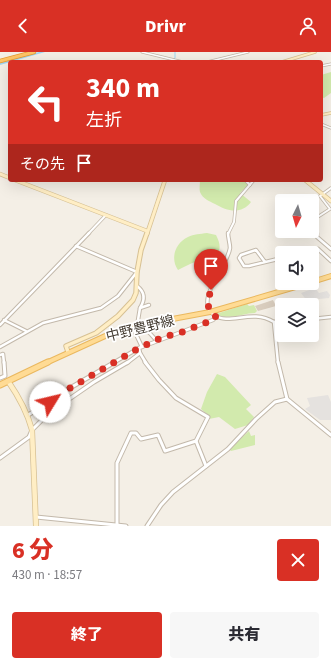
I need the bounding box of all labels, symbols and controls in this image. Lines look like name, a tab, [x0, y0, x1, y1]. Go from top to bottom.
text: Drivr	[145, 14, 186, 39]
icon: back	[12, 15, 34, 37]
icon: person	[297, 15, 319, 37]
text: 340 m	[86, 68, 160, 108]
icon: left	[20, 76, 72, 128]
text: 左折	[86, 108, 122, 133]
icon: arrive	[73, 152, 95, 174]
text: その先	[20, 154, 65, 175]
north arrow	[275, 194, 319, 238]
map controls	[275, 194, 319, 342]
button: sound	[275, 246, 319, 290]
pin	[194, 249, 228, 290]
icon: arrive	[200, 255, 222, 277]
button: layers	[275, 298, 319, 342]
street label: 中野豊野線	[104, 311, 177, 347]
position arrow	[29, 381, 71, 423]
text: 6 分	[12, 533, 54, 568]
button: close	[277, 539, 319, 581]
text: 430 m · 18:57	[12, 566, 82, 584]
button: 終了	[12, 612, 162, 658]
button: 共有	[170, 612, 319, 658]

